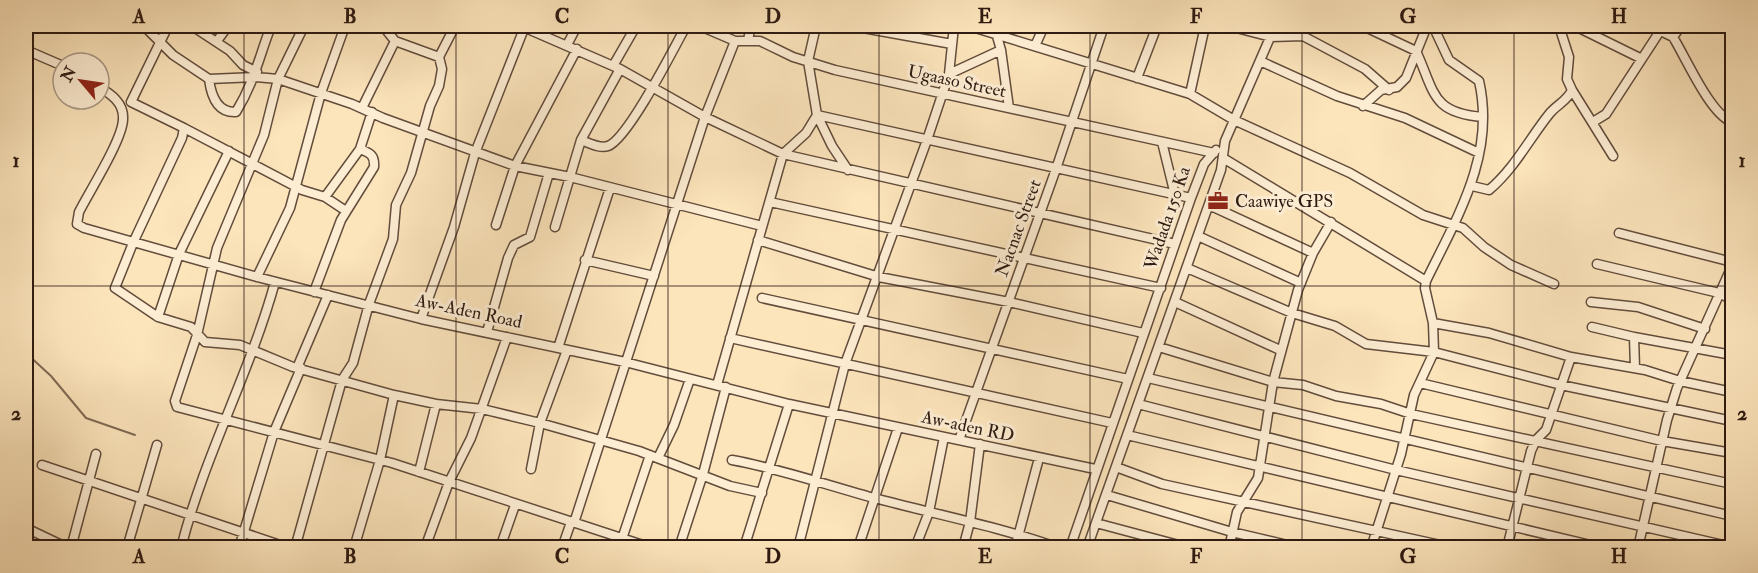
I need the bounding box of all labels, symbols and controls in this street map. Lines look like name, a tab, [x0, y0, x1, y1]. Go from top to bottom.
text: A	[132, 4, 146, 29]
text: B	[343, 4, 357, 29]
text: C	[555, 4, 569, 29]
text: D	[765, 4, 781, 29]
text: E	[978, 4, 993, 29]
text: F	[1190, 4, 1203, 29]
text: G	[1400, 4, 1417, 29]
text: H	[1611, 4, 1627, 29]
north arrow	[51, 51, 111, 111]
street label: Ugaaso Street	[905, 60, 1008, 103]
text: N	[56, 63, 81, 86]
text: 1	[12, 148, 20, 173]
text: 1	[1738, 148, 1746, 173]
street label: Wadada 150 Ka	[1139, 163, 1196, 274]
street label: Nacnac Street	[990, 176, 1047, 280]
office icon: Caawiye GPS	[1206, 189, 1230, 213]
place label: Caawiye GPS	[1235, 190, 1333, 213]
street label: Aw-Aden Road	[413, 289, 524, 334]
text: 2	[11, 401, 21, 426]
text: 2	[1737, 401, 1747, 426]
street label: Aw-aden RD	[918, 405, 1016, 448]
text: A	[132, 544, 146, 569]
text: B	[343, 544, 357, 569]
text: C	[555, 544, 569, 569]
text: D	[765, 544, 781, 569]
text: E	[978, 544, 993, 569]
text: F	[1190, 544, 1203, 569]
text: G	[1400, 544, 1417, 569]
text: H	[1611, 544, 1627, 569]

